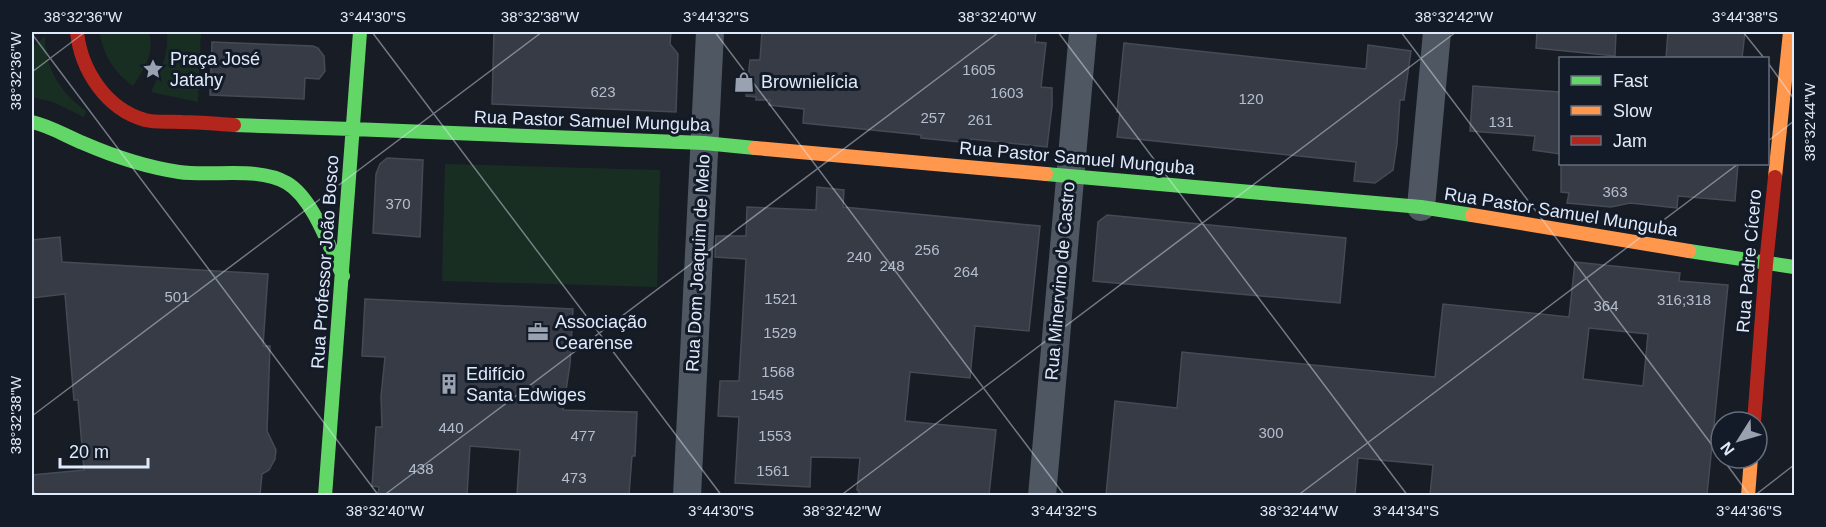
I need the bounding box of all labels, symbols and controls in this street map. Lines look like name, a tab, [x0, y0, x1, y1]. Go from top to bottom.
text: 38°32'36"W	[44, 8, 123, 25]
text: 3°44'30"S	[340, 8, 406, 25]
text: 38°32'38"W	[501, 8, 580, 25]
text: 3°44'32"S	[683, 8, 749, 25]
text: 38°32'40"W	[958, 8, 1037, 25]
text: 38°32'42"W	[1415, 8, 1494, 25]
text: 3°44'38"S	[1712, 8, 1778, 25]
text: 38°32'36"W	[7, 31, 24, 110]
place label: Praça José Jatahy	[170, 49, 260, 90]
place icon: Praça José Jatahy	[141, 57, 165, 81]
legend	[1559, 57, 1769, 165]
house number: 1605	[962, 61, 996, 78]
shop icon: Brownielícia	[732, 70, 756, 94]
text: Fast	[1613, 71, 1648, 91]
place label: Brownielícia	[761, 72, 859, 92]
text: 38°32'44"W	[1801, 82, 1818, 161]
house number: 623	[590, 83, 616, 100]
house number: 1603	[990, 84, 1024, 101]
house number: 120	[1238, 90, 1264, 107]
text: Slow	[1613, 101, 1653, 121]
street label: Rua Pastor Samuel Munguba	[474, 107, 711, 135]
house number: 257	[920, 109, 946, 126]
house number: 261	[967, 111, 993, 128]
house number: 131	[1488, 113, 1514, 130]
text: Jam	[1613, 131, 1647, 151]
street label: Rua Pastor Samuel Munguba	[959, 138, 1196, 178]
street label: Rua Dom Joaquim de Melo	[682, 154, 714, 372]
street label: Rua Professor João Bosco	[308, 155, 342, 369]
street label: Rua Minervino de Castro	[1041, 181, 1079, 381]
house number: 363	[1602, 183, 1628, 200]
street label: Rua Pastor Samuel Munguba	[1443, 184, 1680, 241]
street label: Rua Padre Cícero	[1733, 188, 1765, 334]
house number: 370	[385, 195, 411, 212]
house number: 256	[914, 241, 940, 258]
house number: 240	[846, 248, 872, 265]
house number: 248	[879, 257, 905, 274]
house number: 264	[953, 263, 979, 280]
house number: 501	[164, 288, 190, 305]
house number: 1521	[764, 290, 798, 307]
house number: 316;318	[1657, 291, 1711, 308]
house number: 364	[1593, 297, 1619, 314]
place label: Associação Cearense	[555, 312, 647, 353]
office icon: Associação Cearense	[526, 320, 550, 344]
house number: 1529	[763, 324, 797, 341]
house number: 1568	[761, 363, 795, 380]
place label: Edifício Santa Edwiges	[466, 364, 586, 405]
building icon: Edifício Santa Edwiges	[437, 372, 461, 396]
text: 38°32'38"W	[7, 375, 24, 454]
house number: 1545	[750, 386, 784, 403]
north arrow	[1709, 410, 1769, 470]
house number: 440	[438, 419, 464, 436]
house number: 300	[1258, 424, 1284, 441]
house number: 477	[570, 427, 596, 444]
house number: 1553	[758, 427, 792, 444]
scale bar	[60, 431, 148, 469]
text: N	[1717, 439, 1738, 458]
text: 20 m	[69, 442, 109, 462]
house number: 438	[408, 460, 434, 477]
house number: 1561	[756, 462, 790, 479]
house number: 473	[561, 469, 587, 486]
text: 38°32'40"W	[346, 502, 425, 519]
text: 3°44'30"S	[688, 502, 754, 519]
text: 38°32'42"W	[803, 502, 882, 519]
text: 3°44'32"S	[1031, 502, 1097, 519]
text: 38°32'44"W	[1260, 502, 1339, 519]
text: 3°44'34"S	[1373, 502, 1439, 519]
text: 3°44'36"S	[1716, 502, 1782, 519]

